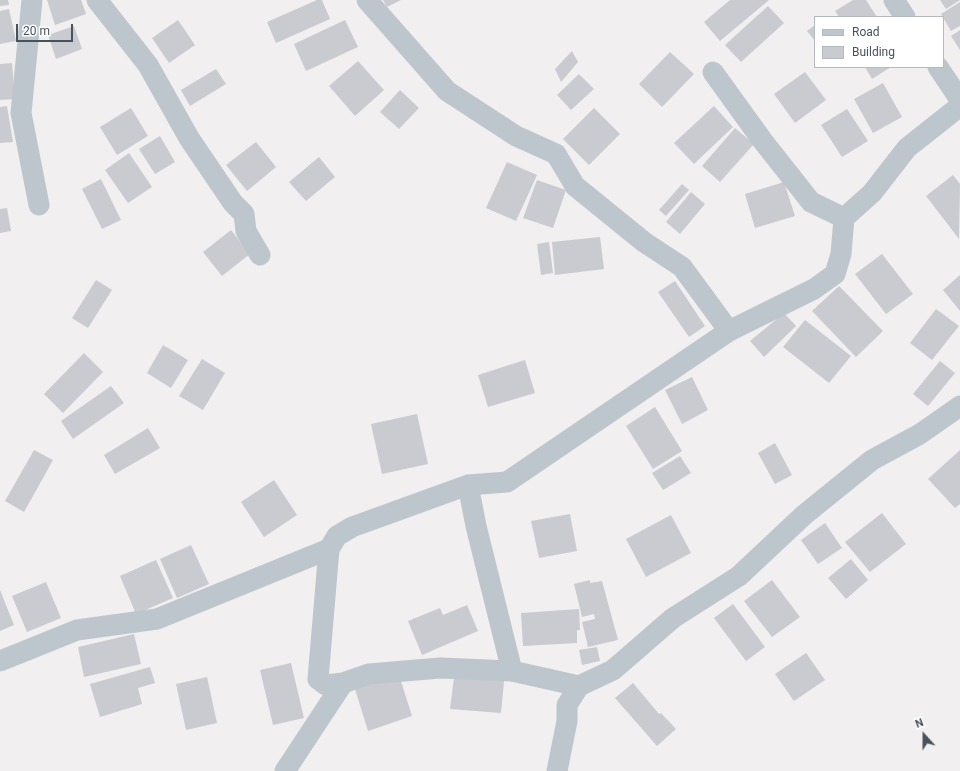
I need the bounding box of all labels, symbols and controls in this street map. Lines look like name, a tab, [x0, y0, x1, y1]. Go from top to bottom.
scale bar	[18, 16, 75, 42]
legend	[814, 16, 944, 68]
text: 20 m	[23, 24, 50, 38]
text: Road	[852, 25, 880, 39]
text: Building	[852, 45, 895, 59]
north arrow	[904, 715, 944, 755]
text: N	[914, 716, 925, 731]

